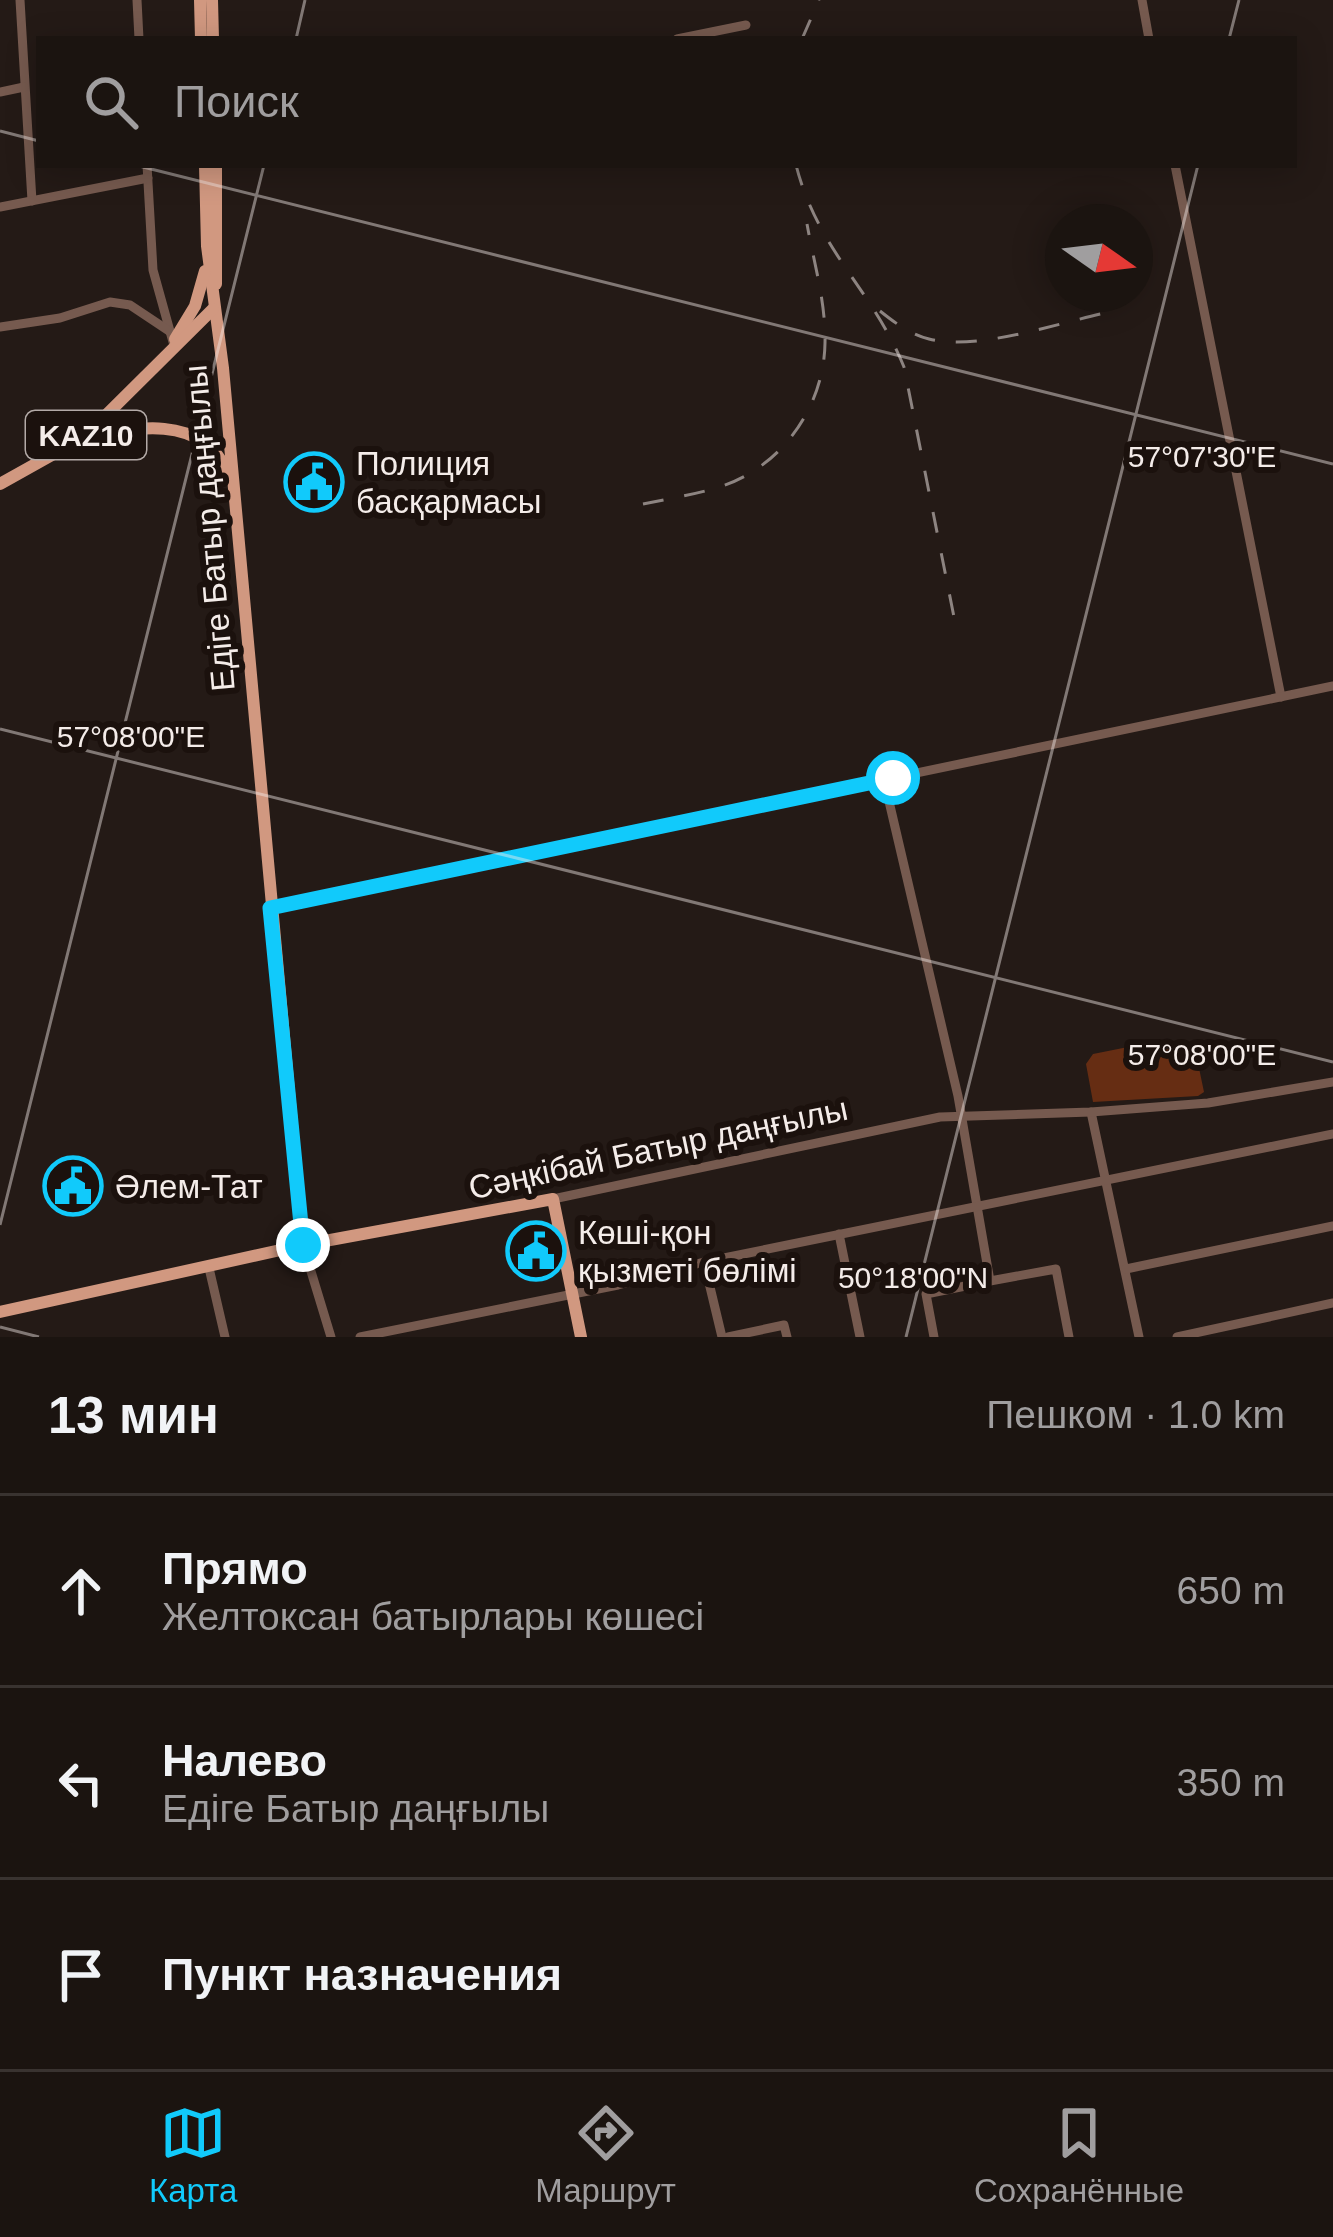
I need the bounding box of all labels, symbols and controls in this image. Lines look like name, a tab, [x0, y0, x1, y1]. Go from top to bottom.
search box	[36, 36, 1297, 168]
icon: search	[78, 69, 144, 135]
text: Поиск	[174, 76, 299, 127]
north arrow	[1045, 204, 1153, 312]
street label: Едіге Батыр даңғылы	[176, 363, 242, 693]
road number: KAZ10	[26, 411, 146, 459]
text: 57°07'30"E	[1128, 440, 1276, 473]
place label: Полиция басқармасы	[356, 445, 541, 520]
public building icon: Полиция басқармасы	[283, 451, 345, 513]
text: 57°08'00"E	[57, 720, 205, 753]
route start	[866, 751, 920, 805]
text: 57°08'00"E	[1128, 1038, 1276, 1071]
street label: Сәңкібай Батыр даңғылы	[465, 1090, 851, 1206]
public building icon: Әлем-Тат	[42, 1155, 104, 1217]
place label: Әлем-Тат	[115, 1168, 263, 1205]
place label: Көші-қон қызметі бөлімі	[578, 1214, 797, 1289]
route end	[276, 1218, 330, 1272]
public building icon: Көші-қон қызметі бөлімі	[505, 1220, 567, 1282]
text: 50°18'00"N	[838, 1261, 988, 1294]
text: 13 мин	[48, 1387, 219, 1444]
text: Пешком · 1.0 km	[986, 1393, 1285, 1436]
text: Прямо	[162, 1543, 308, 1594]
icon: ahead	[48, 1558, 114, 1624]
text: 650 m	[1177, 1569, 1285, 1612]
text: Желтоксан батырлары көшесі	[162, 1595, 704, 1638]
text: Налево	[162, 1735, 327, 1786]
icon: left	[48, 1750, 114, 1816]
text: 350 m	[1177, 1761, 1285, 1804]
text: Едіге Батыр даңғылы	[162, 1787, 549, 1830]
icon: arrive	[48, 1942, 114, 2008]
text: Пункт назначения	[162, 1949, 562, 2000]
tab: Карта	[149, 2100, 237, 2210]
tab: Маршрут	[535, 2100, 676, 2210]
tab: Сохранённые	[974, 2100, 1184, 2210]

